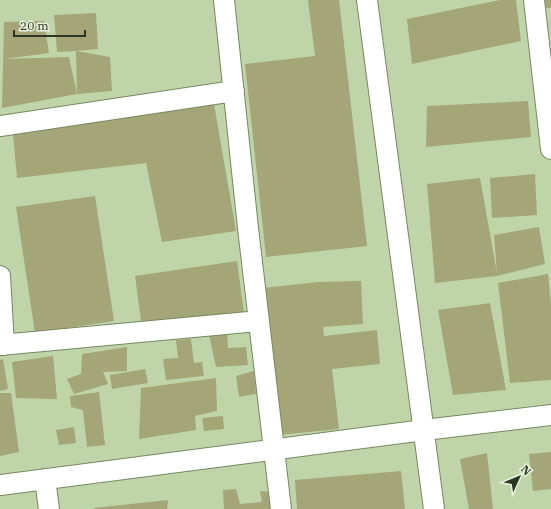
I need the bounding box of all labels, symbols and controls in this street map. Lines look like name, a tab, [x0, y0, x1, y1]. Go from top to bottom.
scale bar	[14, 12, 85, 38]
text: 20 m	[20, 18, 49, 33]
north arrow	[499, 457, 539, 497]
text: N	[518, 462, 534, 478]

